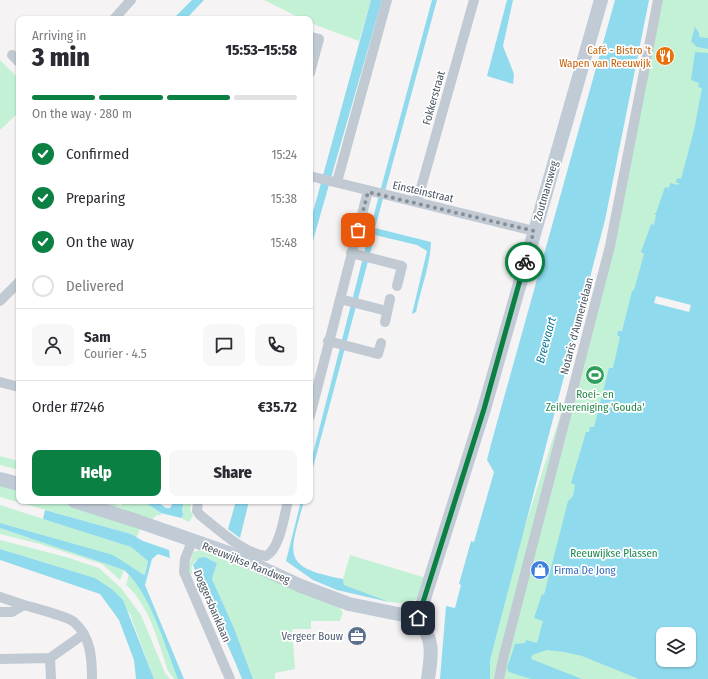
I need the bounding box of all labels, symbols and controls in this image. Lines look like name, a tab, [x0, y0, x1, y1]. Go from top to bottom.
text: Arriving in	[32, 28, 86, 43]
text: 15:53–15:58	[226, 41, 297, 59]
text: 3 min	[32, 42, 90, 73]
place label: Café - Bistro 't Wapen van Reeuwijk	[559, 44, 652, 70]
restaurant icon: Café - Bistro 't Wapen van Reeuwijk	[654, 45, 676, 67]
street label: Fokkerstraat	[420, 69, 448, 127]
text: On the way · 280 m	[32, 106, 132, 121]
icon: check	[32, 143, 54, 165]
text: Confirmed	[66, 145, 129, 163]
text: 15:24	[271, 147, 297, 162]
street label: Zoutmansweg	[531, 159, 561, 223]
street label: Einsteinstraat	[391, 179, 455, 205]
icon: check	[32, 187, 54, 209]
text: Preparing	[66, 189, 125, 207]
text: 15:38	[271, 191, 297, 206]
pin	[341, 213, 375, 247]
icon: bag	[347, 219, 369, 241]
icon: check	[32, 231, 54, 253]
text: On the way	[66, 233, 134, 251]
text: 15:48	[270, 235, 297, 250]
courier	[505, 242, 545, 282]
icon: bike	[514, 251, 536, 273]
street label: Notaris d'Aumerielaan	[558, 276, 596, 376]
text: Delivered	[66, 277, 124, 295]
water label: Breevaart	[533, 315, 559, 365]
button: person	[32, 324, 74, 366]
button: chat	[203, 324, 245, 366]
button: phone	[255, 324, 297, 366]
text: Sam	[84, 328, 111, 346]
text: Courier · 4.5	[84, 346, 147, 361]
sports icon: Roei- en Zeilvereniging 'Gouda'	[584, 364, 606, 386]
place label: Roei- en Zeilvereniging 'Gouda'	[546, 388, 644, 414]
text: Order #7246	[32, 398, 105, 416]
text: €35.72	[258, 398, 297, 416]
button: Help	[32, 450, 161, 496]
button: Share	[169, 450, 297, 496]
street label: Reeuwijkse Randweg	[200, 539, 293, 587]
park label: Reeuwijkse Plassen	[570, 547, 658, 560]
shop icon: Firma De Jong	[529, 559, 551, 581]
place label: Firma De Jong	[554, 564, 617, 577]
street label: Doggersbanklaan	[191, 568, 233, 644]
pin	[401, 601, 435, 635]
icon: home	[407, 607, 429, 629]
office icon: Vergeer Bouw	[346, 625, 368, 647]
map controls	[656, 627, 696, 667]
button: layers	[656, 627, 696, 667]
place label: Vergeer Bouw	[282, 630, 343, 643]

